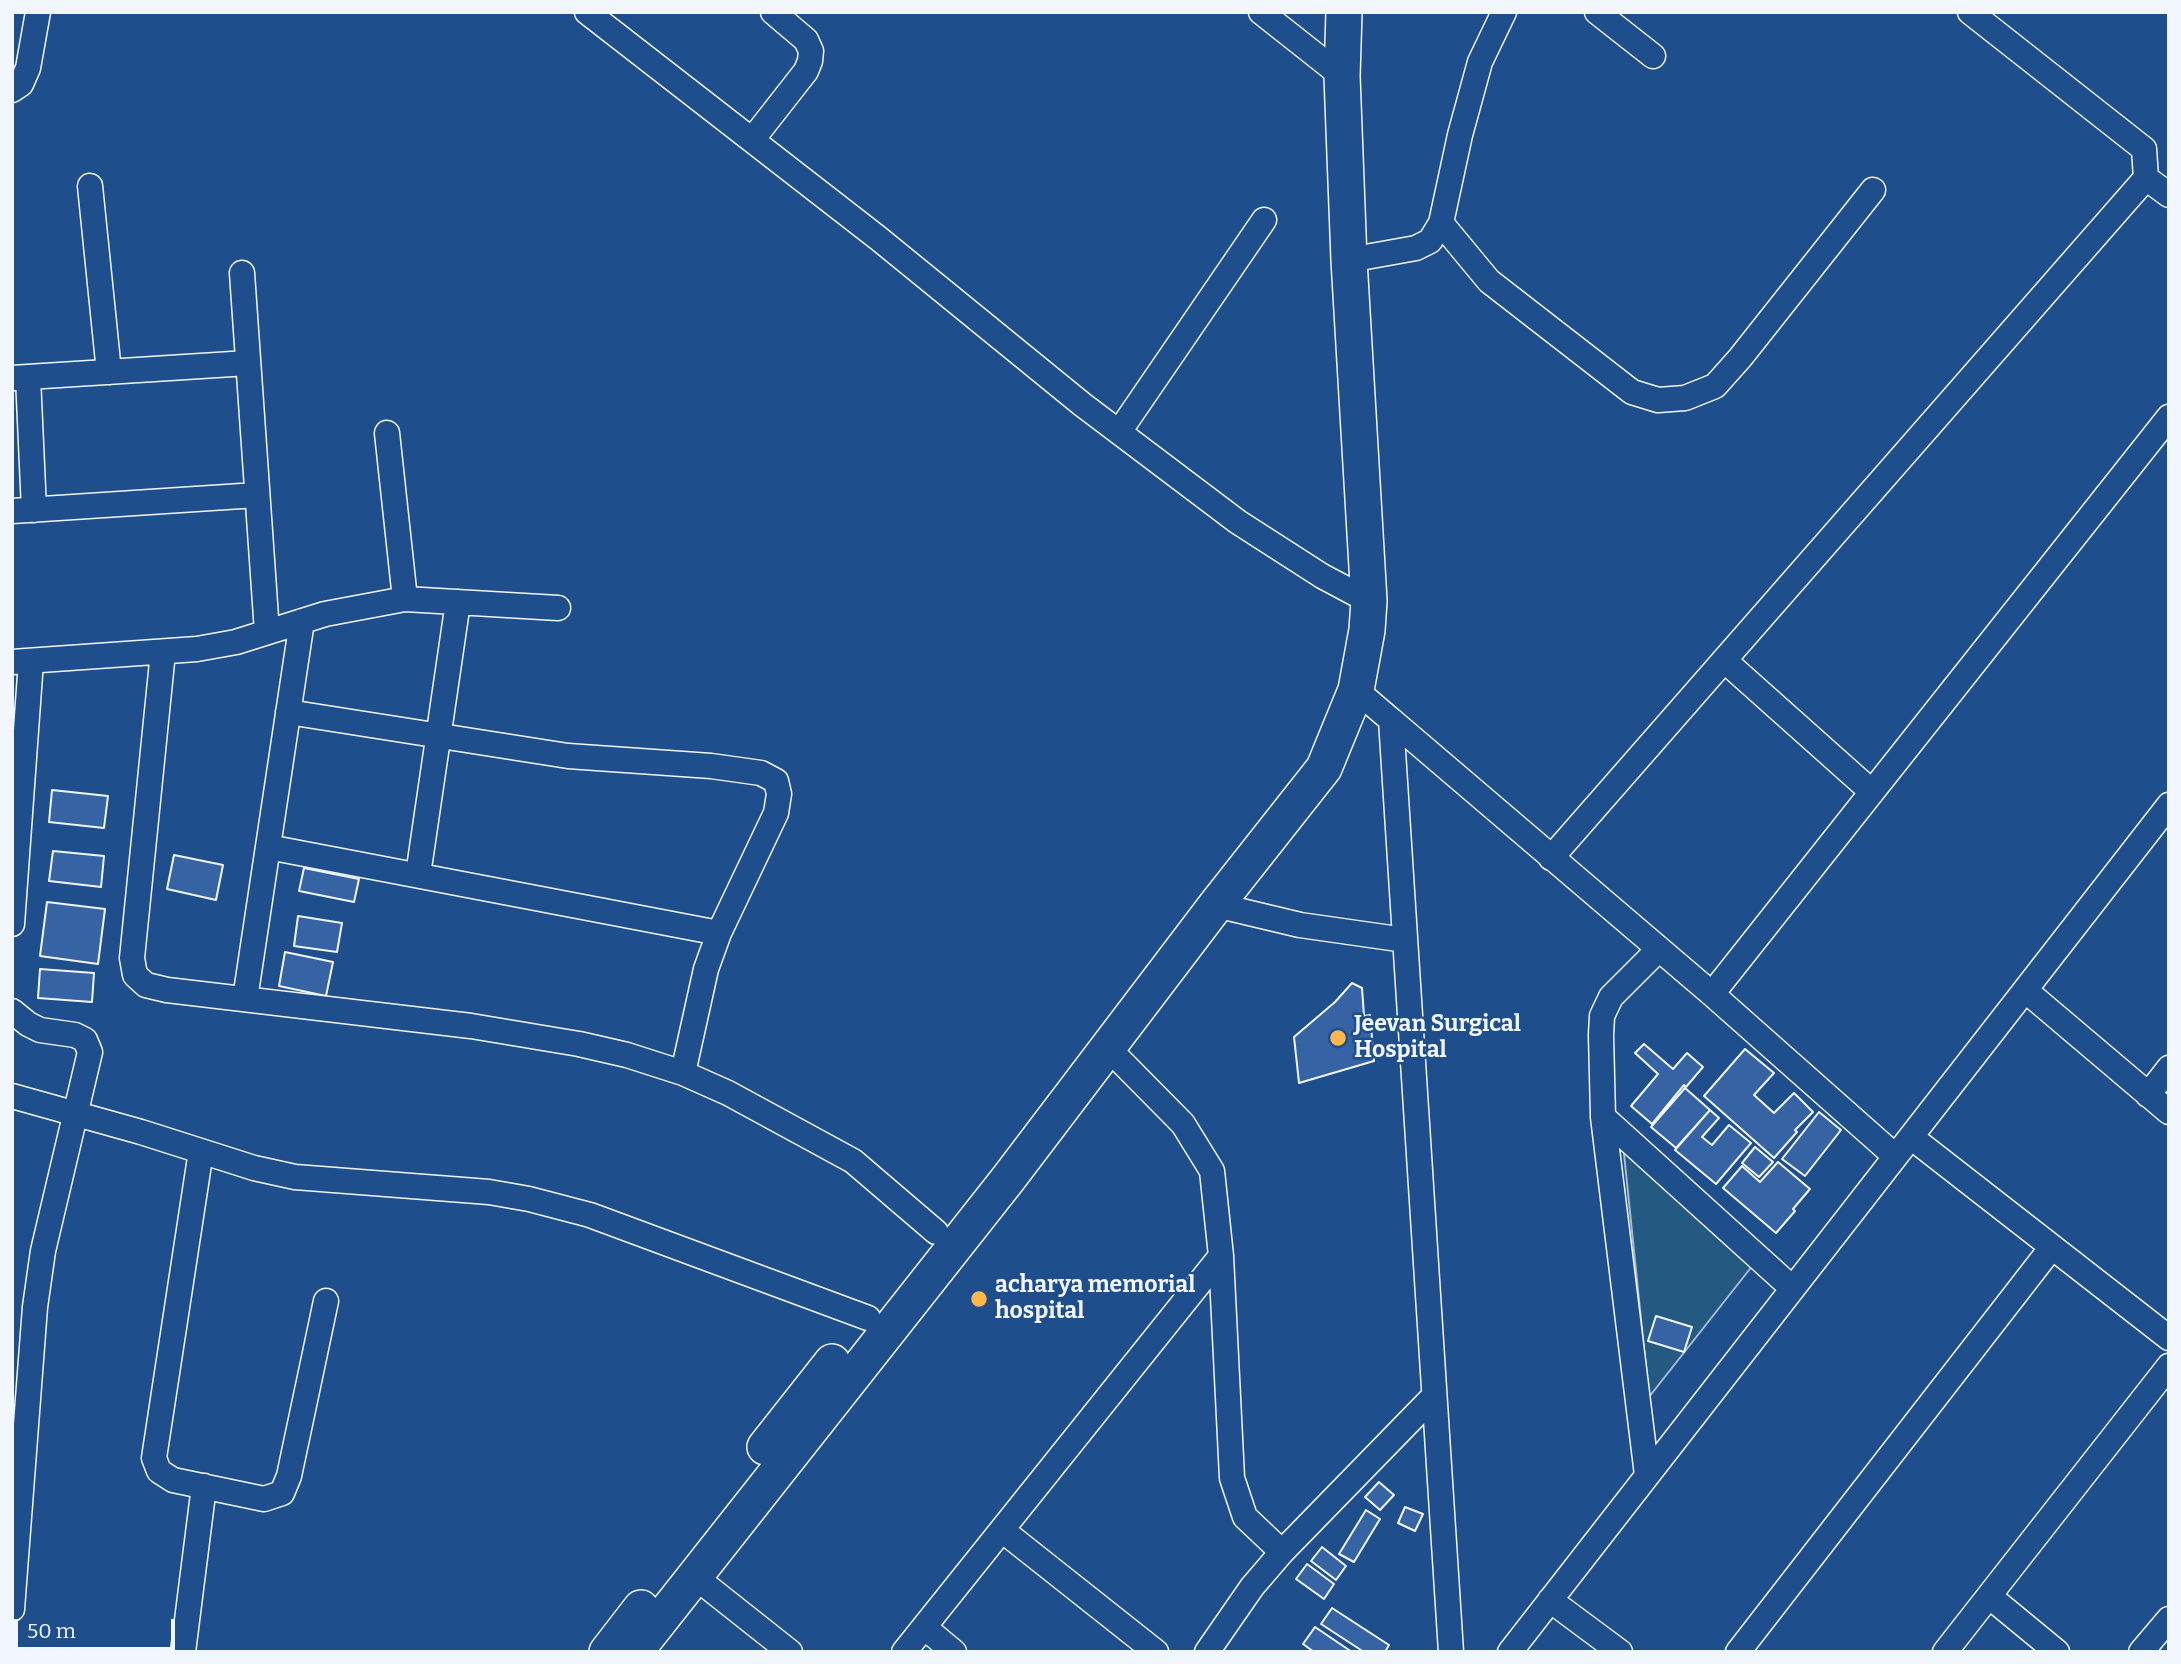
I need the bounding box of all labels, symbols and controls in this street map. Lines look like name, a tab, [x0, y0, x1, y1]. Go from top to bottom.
place label: Jeevan Surgical Hospital	[1354, 1011, 1521, 1065]
marker: Jeevan Surgical Hospital	[1328, 1028, 1348, 1048]
place label: acharya memorial hospital	[995, 1272, 1195, 1326]
marker: acharya memorial hospital	[969, 1289, 989, 1309]
scale bar	[18, 1604, 178, 1648]
text: 50 m	[27, 1618, 76, 1644]

